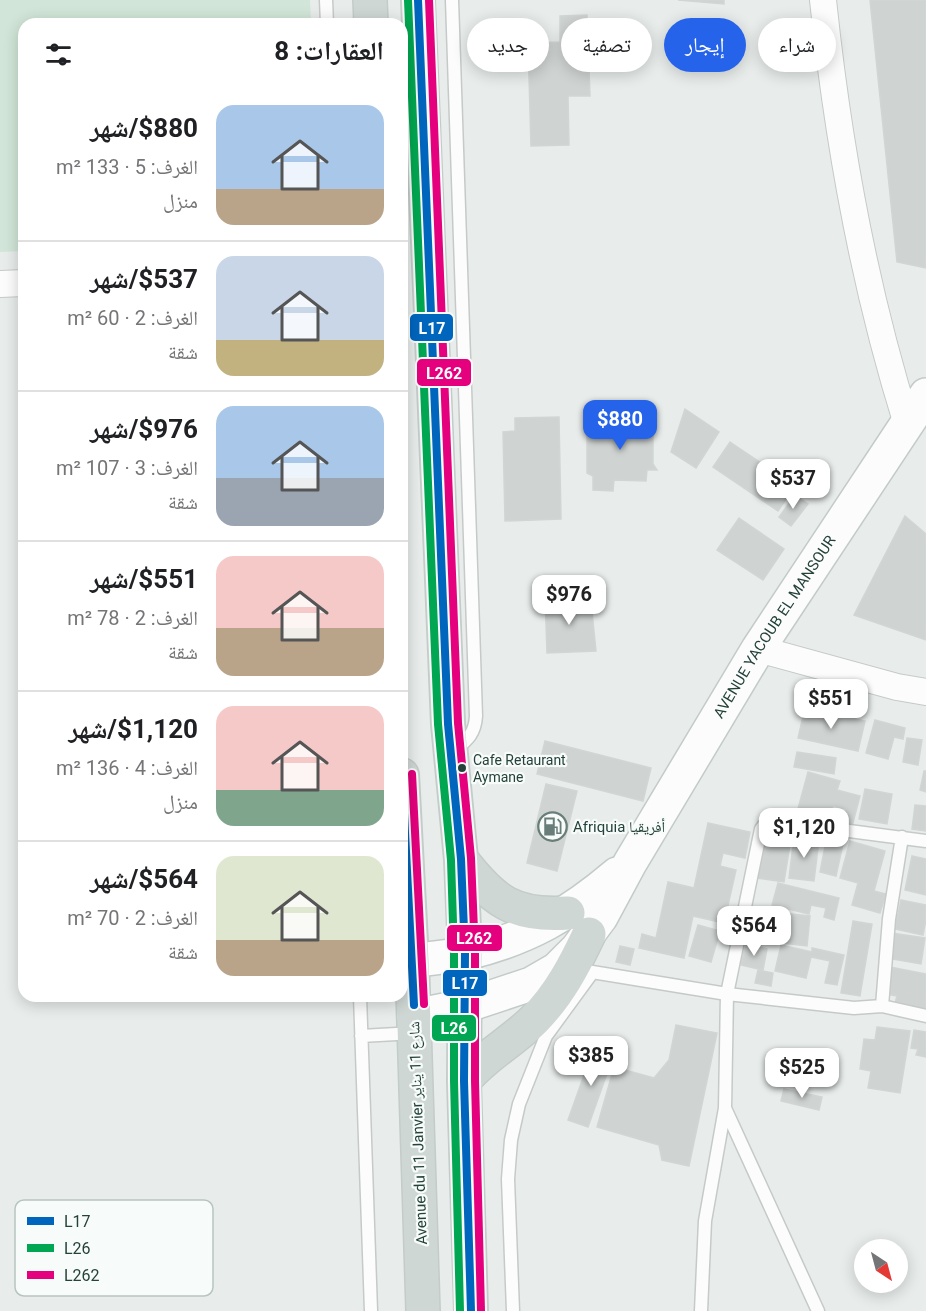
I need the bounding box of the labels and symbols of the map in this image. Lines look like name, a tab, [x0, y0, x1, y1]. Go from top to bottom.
line badge: L17	[409, 313, 454, 342]
text: L17	[418, 319, 446, 338]
line badge: L262	[416, 358, 472, 387]
text: L262	[426, 364, 462, 383]
pin: $880	[584, 400, 656, 451]
pin: $537	[757, 459, 829, 510]
street label: AVENUE YACOUB EL MANSOUR	[710, 532, 839, 722]
pin: $976	[533, 575, 605, 626]
pin: $551	[795, 679, 867, 730]
place label: Cafe Retaurant Aymane	[473, 752, 566, 785]
marker: Cafe Retaurant Aymane	[456, 762, 468, 774]
pin: $1,120	[755, 808, 853, 859]
fuel station icon: Afriquia أفريقيا	[536, 811, 568, 843]
place label: Afriquia أفريقيا	[573, 818, 665, 836]
pin: $564	[718, 906, 790, 957]
line badge: L262	[446, 924, 503, 952]
text: L262	[456, 929, 492, 948]
line badge: L17	[442, 969, 488, 997]
text: L17	[451, 974, 479, 993]
line badge: L26	[431, 1014, 477, 1042]
text: L26	[440, 1019, 468, 1038]
street label: Avenue du 11 Janvier شارع 11 يناير	[405, 1021, 432, 1245]
pin: $385	[555, 1036, 627, 1087]
pin: $525	[766, 1048, 838, 1099]
legend	[15, 1200, 213, 1296]
text: L17	[64, 1212, 91, 1231]
text: L26	[64, 1239, 91, 1258]
north arrow	[854, 1239, 908, 1293]
text: L262	[64, 1266, 100, 1285]

